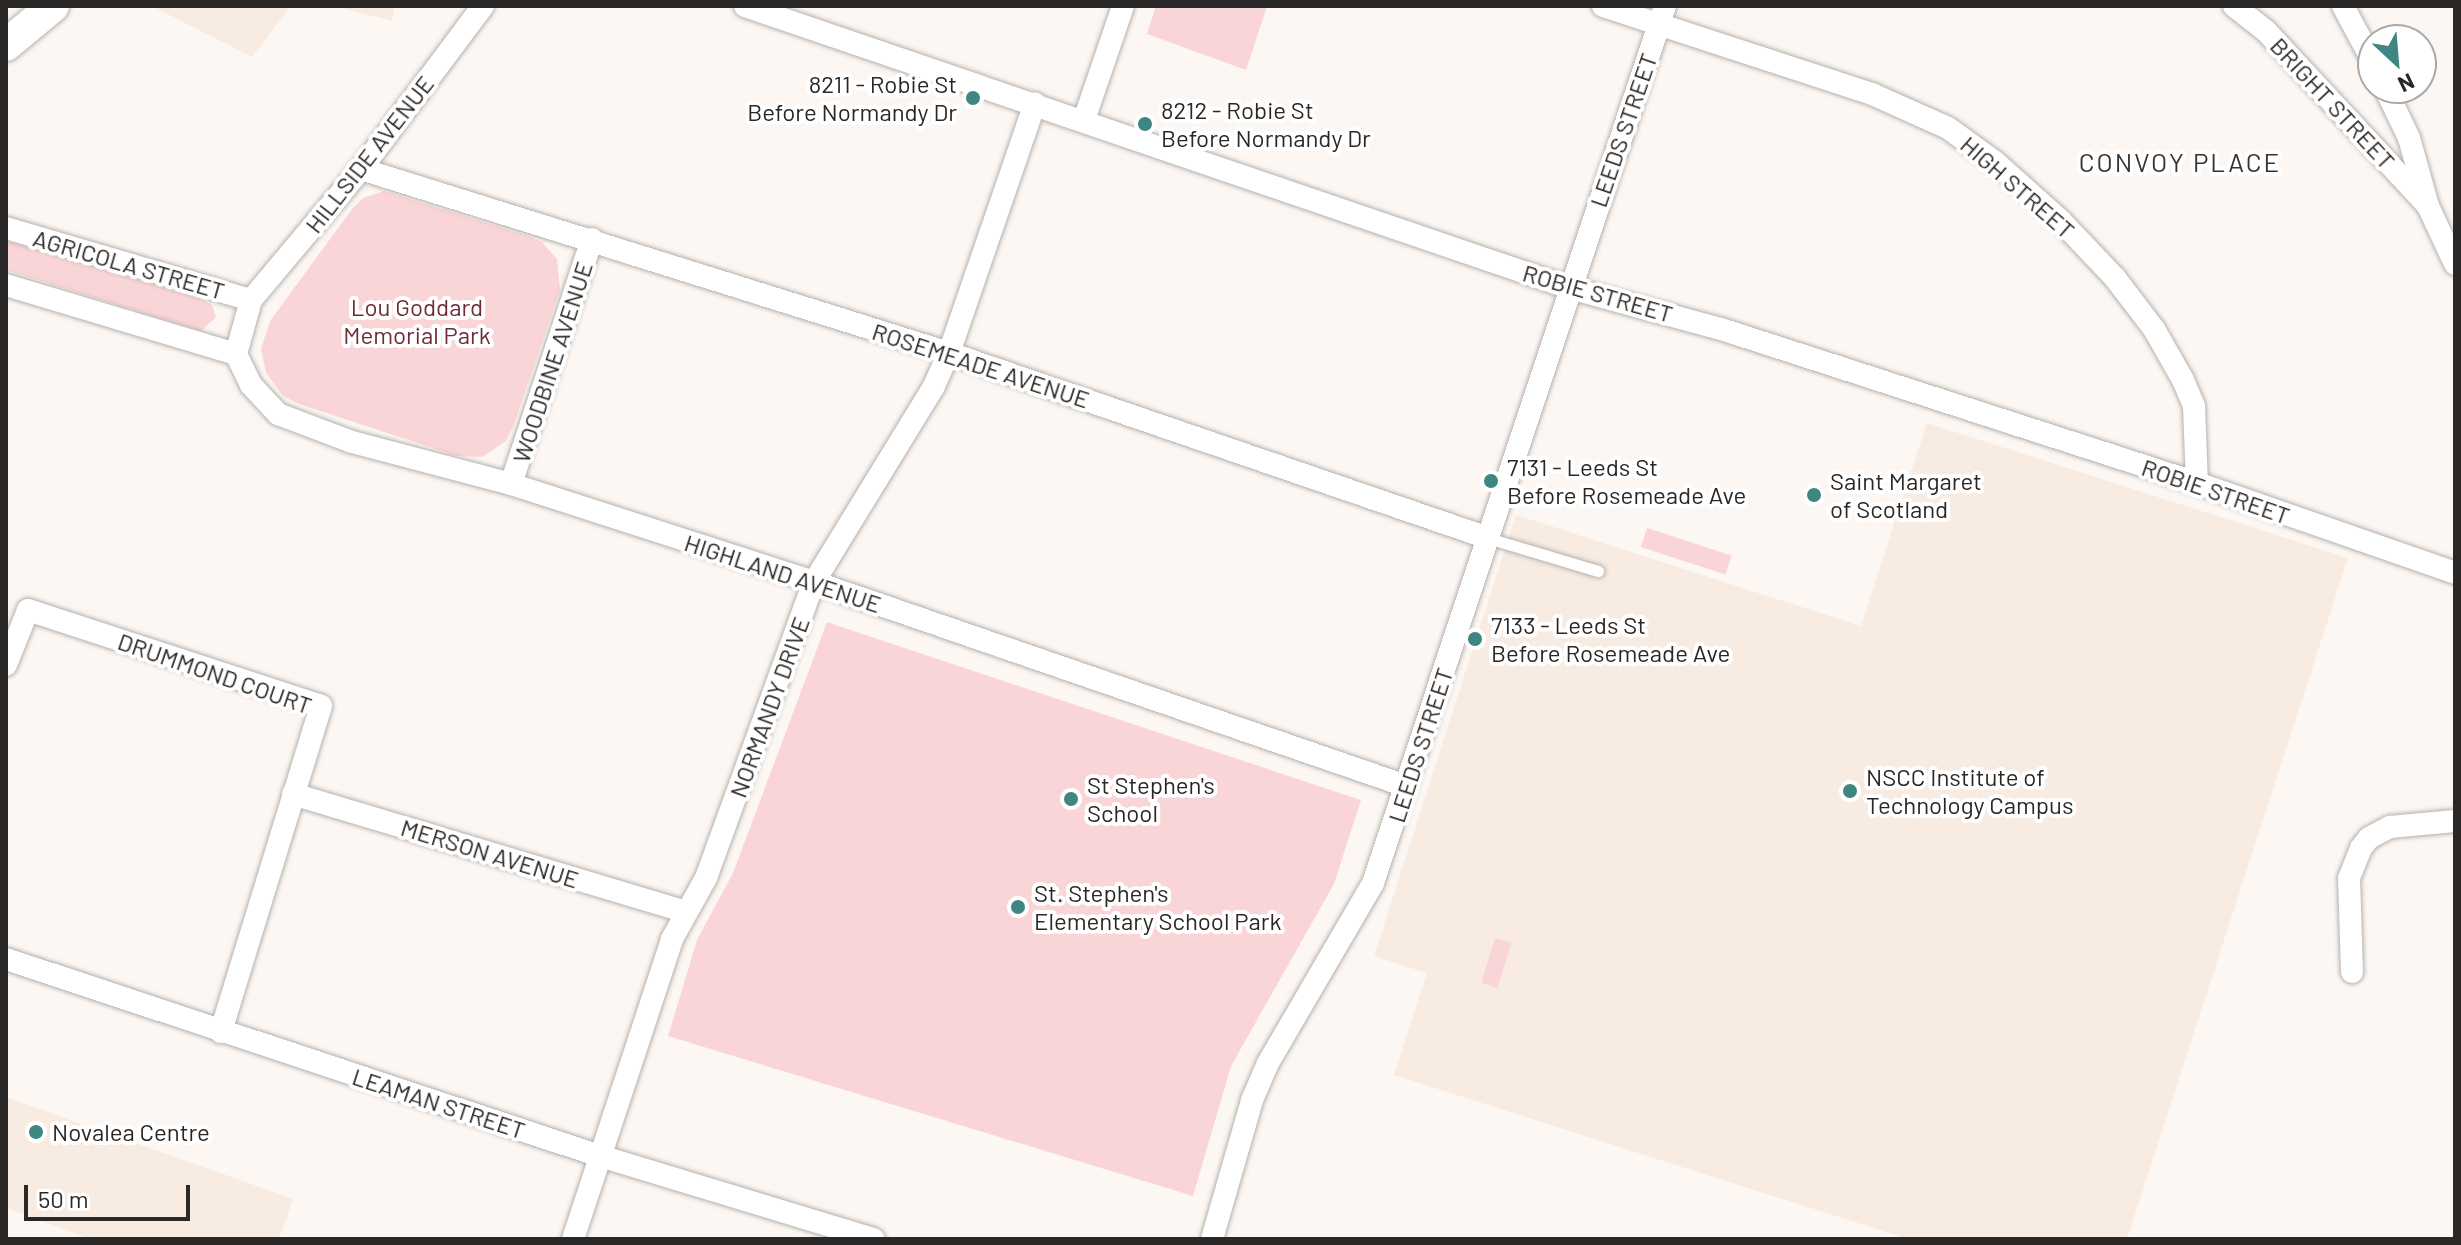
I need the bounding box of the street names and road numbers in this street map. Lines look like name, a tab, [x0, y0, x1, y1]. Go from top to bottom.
street label: BRIGHT STREET	[2265, 31, 2401, 175]
street label: LEEDS STREET	[1583, 49, 1663, 211]
street label: HILLSIDE AVENUE	[299, 70, 439, 238]
street label: HIGH STREET	[1955, 130, 2081, 244]
street label: AGRICOLA STREET	[30, 223, 228, 305]
street label: WOODBINE AVENUE	[506, 258, 598, 466]
street label: ROBIE STREET	[1520, 258, 1676, 328]
street label: ROSEMEADE AVENUE	[869, 316, 1093, 414]
street label: ROBIE STREET	[2138, 452, 2294, 530]
street label: HIGHLAND AVENUE	[681, 528, 885, 618]
street label: NORMANDY DRIVE	[723, 613, 815, 801]
street label: DRUMMOND COURT	[114, 626, 316, 720]
street label: LEEDS STREET	[1381, 664, 1459, 826]
street label: MERSON AVENUE	[398, 812, 582, 894]
street label: LEAMAN STREET	[349, 1061, 529, 1145]

